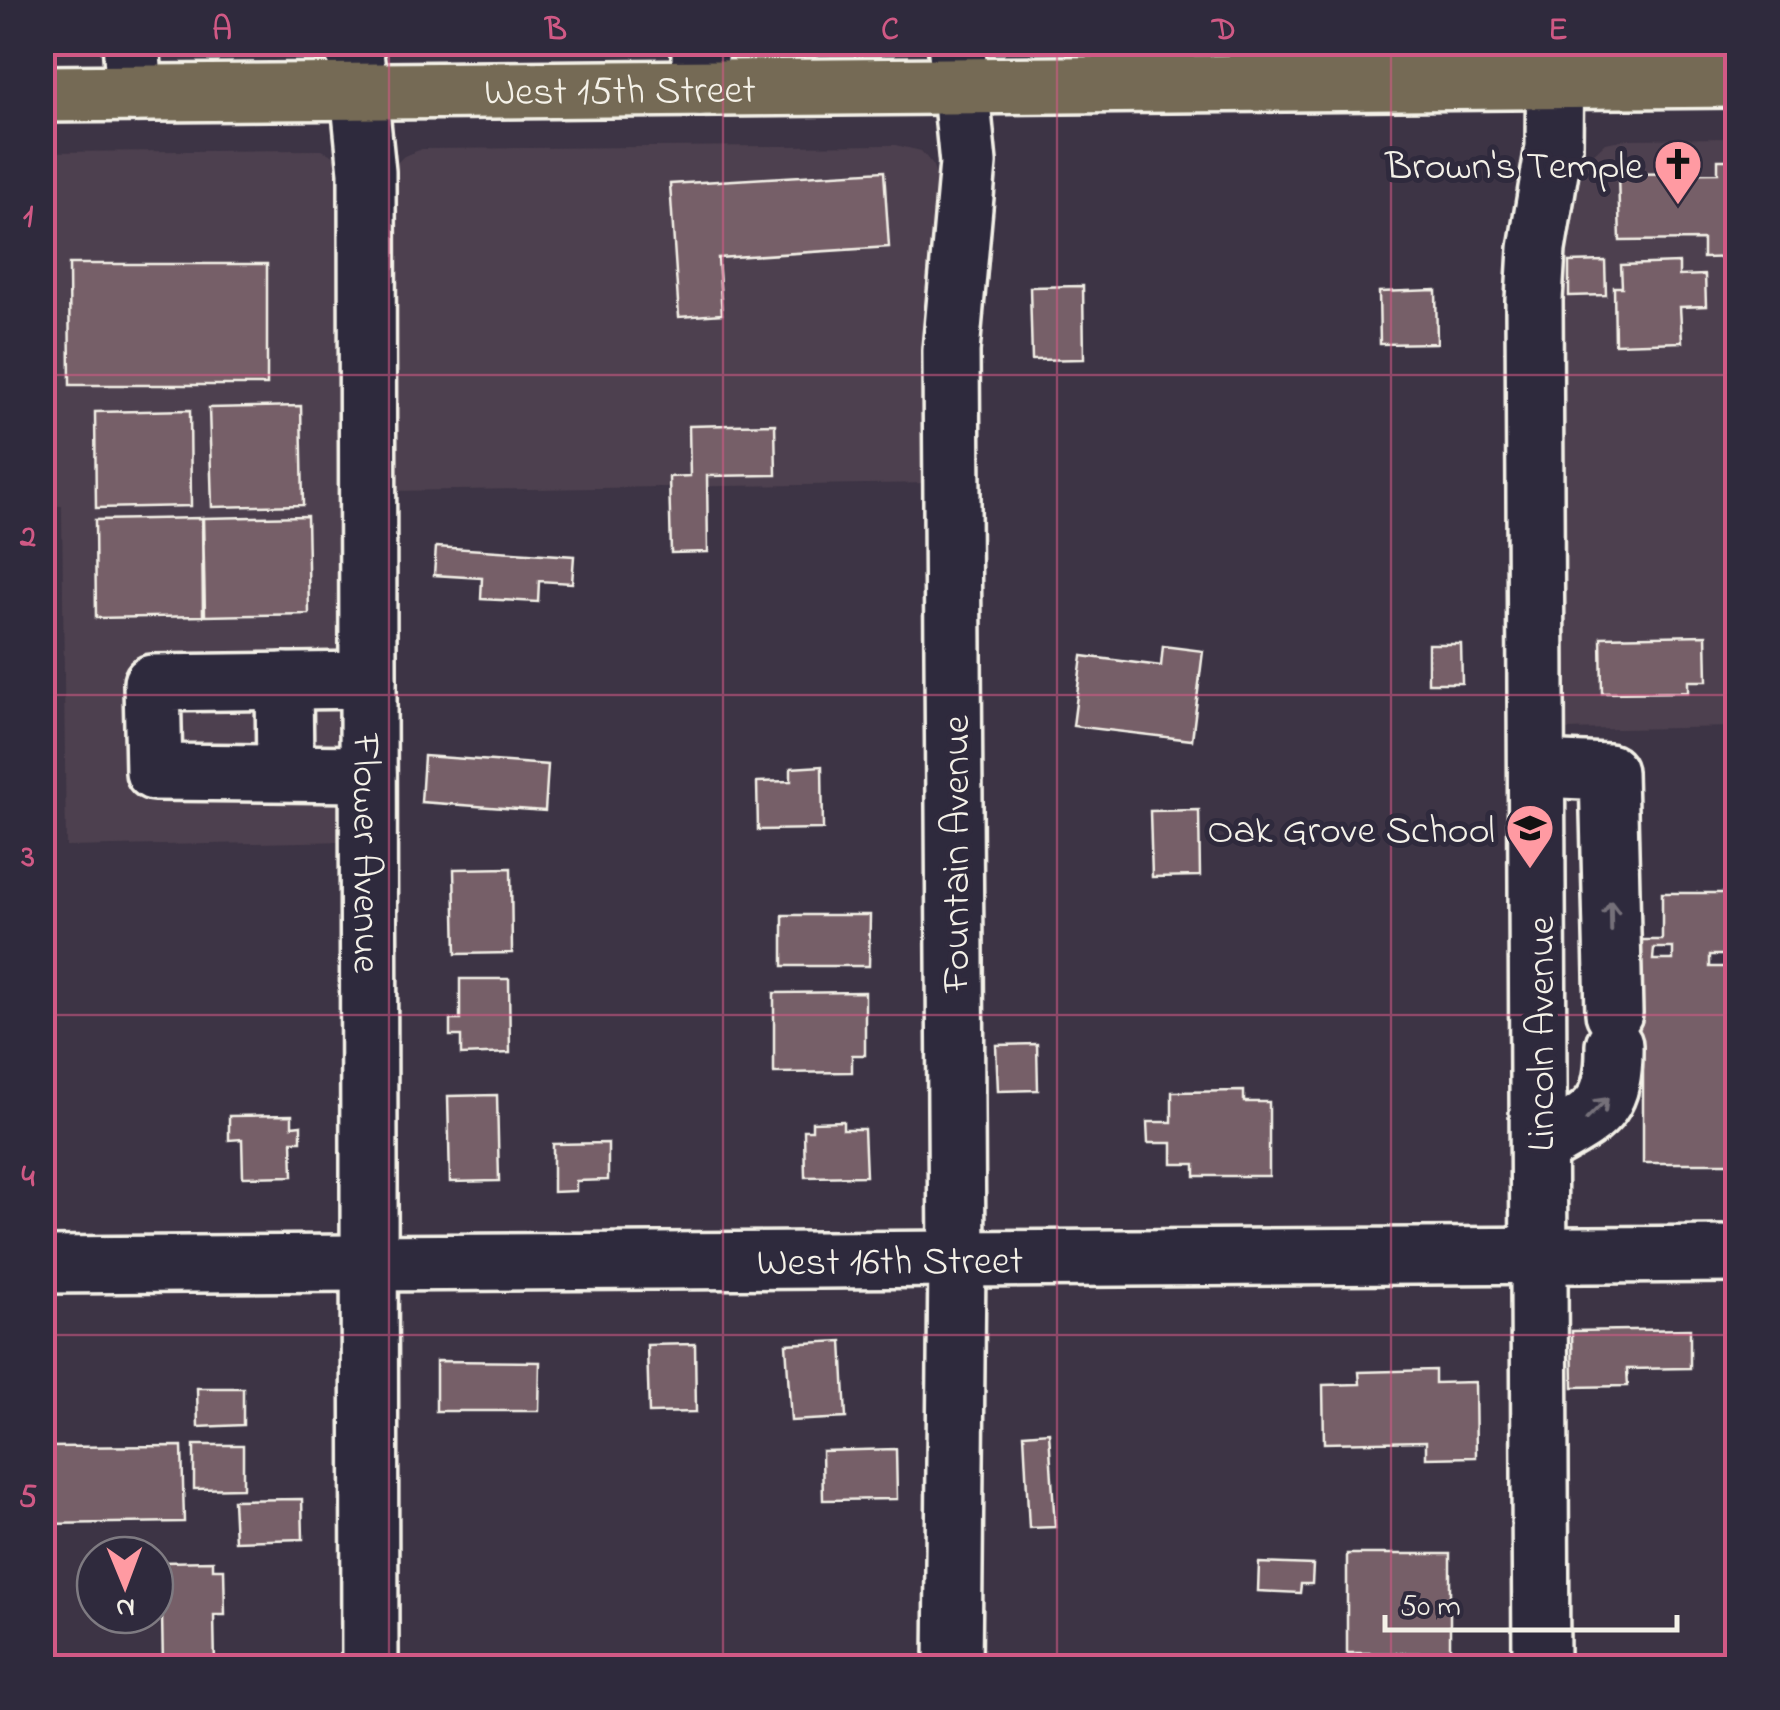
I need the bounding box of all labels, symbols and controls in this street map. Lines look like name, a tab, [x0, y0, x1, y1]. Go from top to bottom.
text: A	[212, 8, 232, 55]
text: B	[543, 8, 567, 55]
text: C	[881, 8, 899, 55]
text: D	[1210, 8, 1236, 55]
text: E	[1548, 8, 1568, 55]
street label: West 15th Street	[484, 63, 756, 124]
church icon: Brown's Temple	[1652, 138, 1704, 206]
place label: Brown's Temple	[1384, 139, 1643, 198]
text: 1	[23, 195, 33, 242]
text: 2	[19, 515, 36, 562]
street label: Fountain Avenue	[929, 715, 988, 994]
street label: Flower Avenue	[334, 732, 394, 973]
school or university icon: Oak Grove School	[1504, 802, 1556, 870]
place label: Oak Grove School	[1207, 803, 1495, 862]
text: 3	[20, 835, 35, 882]
one-way arrow	[1602, 900, 1621, 932]
street label: Lincoln Avenue	[1514, 916, 1573, 1152]
one-way arrow	[1584, 1097, 1608, 1121]
text: 4	[21, 1155, 35, 1202]
street label: West 16th Street	[757, 1234, 1023, 1294]
text: 5	[19, 1475, 37, 1522]
north arrow	[75, 1535, 175, 1635]
scale bar	[1385, 1570, 1678, 1632]
text: N	[116, 1586, 135, 1627]
text: 50 m	[1400, 1586, 1461, 1630]

